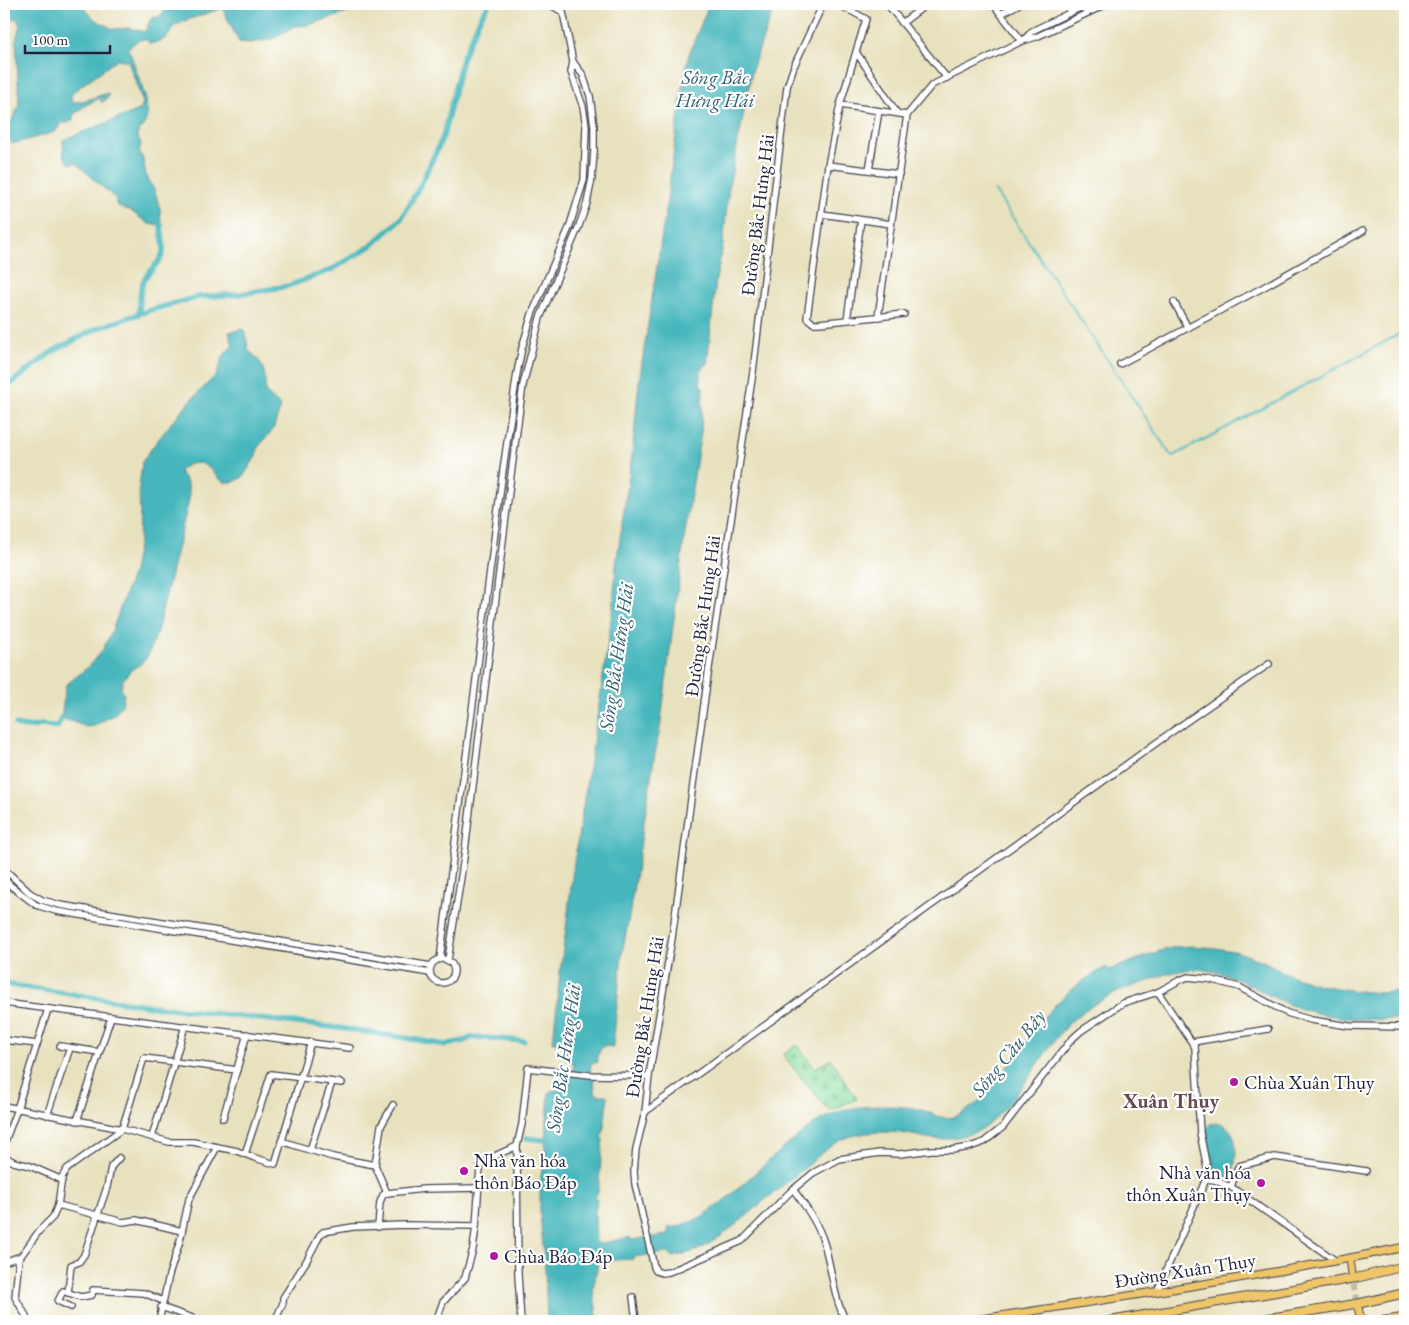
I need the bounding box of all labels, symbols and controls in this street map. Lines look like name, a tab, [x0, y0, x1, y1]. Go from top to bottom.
scale bar	[25, 22, 110, 54]
text: 100 m	[32, 30, 69, 49]
water label: Sông Bắc Hưng Hải	[675, 64, 755, 113]
street label: Đường Bắc Hưng Hải	[735, 132, 780, 297]
street label: Đường Bắc Hưng Hải	[679, 533, 726, 698]
water label: Sông Bắc Hưng Hải	[593, 580, 639, 734]
street label: Đường Bắc Hưng Hải	[619, 934, 670, 1099]
water label: Sông Bắc Hưng Hải	[540, 981, 586, 1135]
water label: Sông Cầu Bây	[964, 1004, 1051, 1103]
place label: Chùa Xuân Thụy	[1244, 1070, 1375, 1095]
marker: Chùa Xuân Thụy	[1228, 1076, 1240, 1088]
district label: Xuân Thụy	[1122, 1088, 1219, 1114]
place label: Nhà văn hóa thôn Báo Đáp	[474, 1148, 577, 1195]
place label: Nhà văn hóa thôn Xuân Thụy	[1126, 1160, 1252, 1207]
marker: Nhà văn hóa thôn Báo Đáp	[458, 1165, 470, 1177]
marker: Nhà văn hóa thôn Xuân Thụy	[1255, 1177, 1267, 1189]
place label: Chùa Báo Đáp	[504, 1244, 613, 1269]
street label: Đường Xuân Thụy	[1113, 1247, 1258, 1294]
marker: Chùa Báo Đáp	[488, 1250, 500, 1262]

